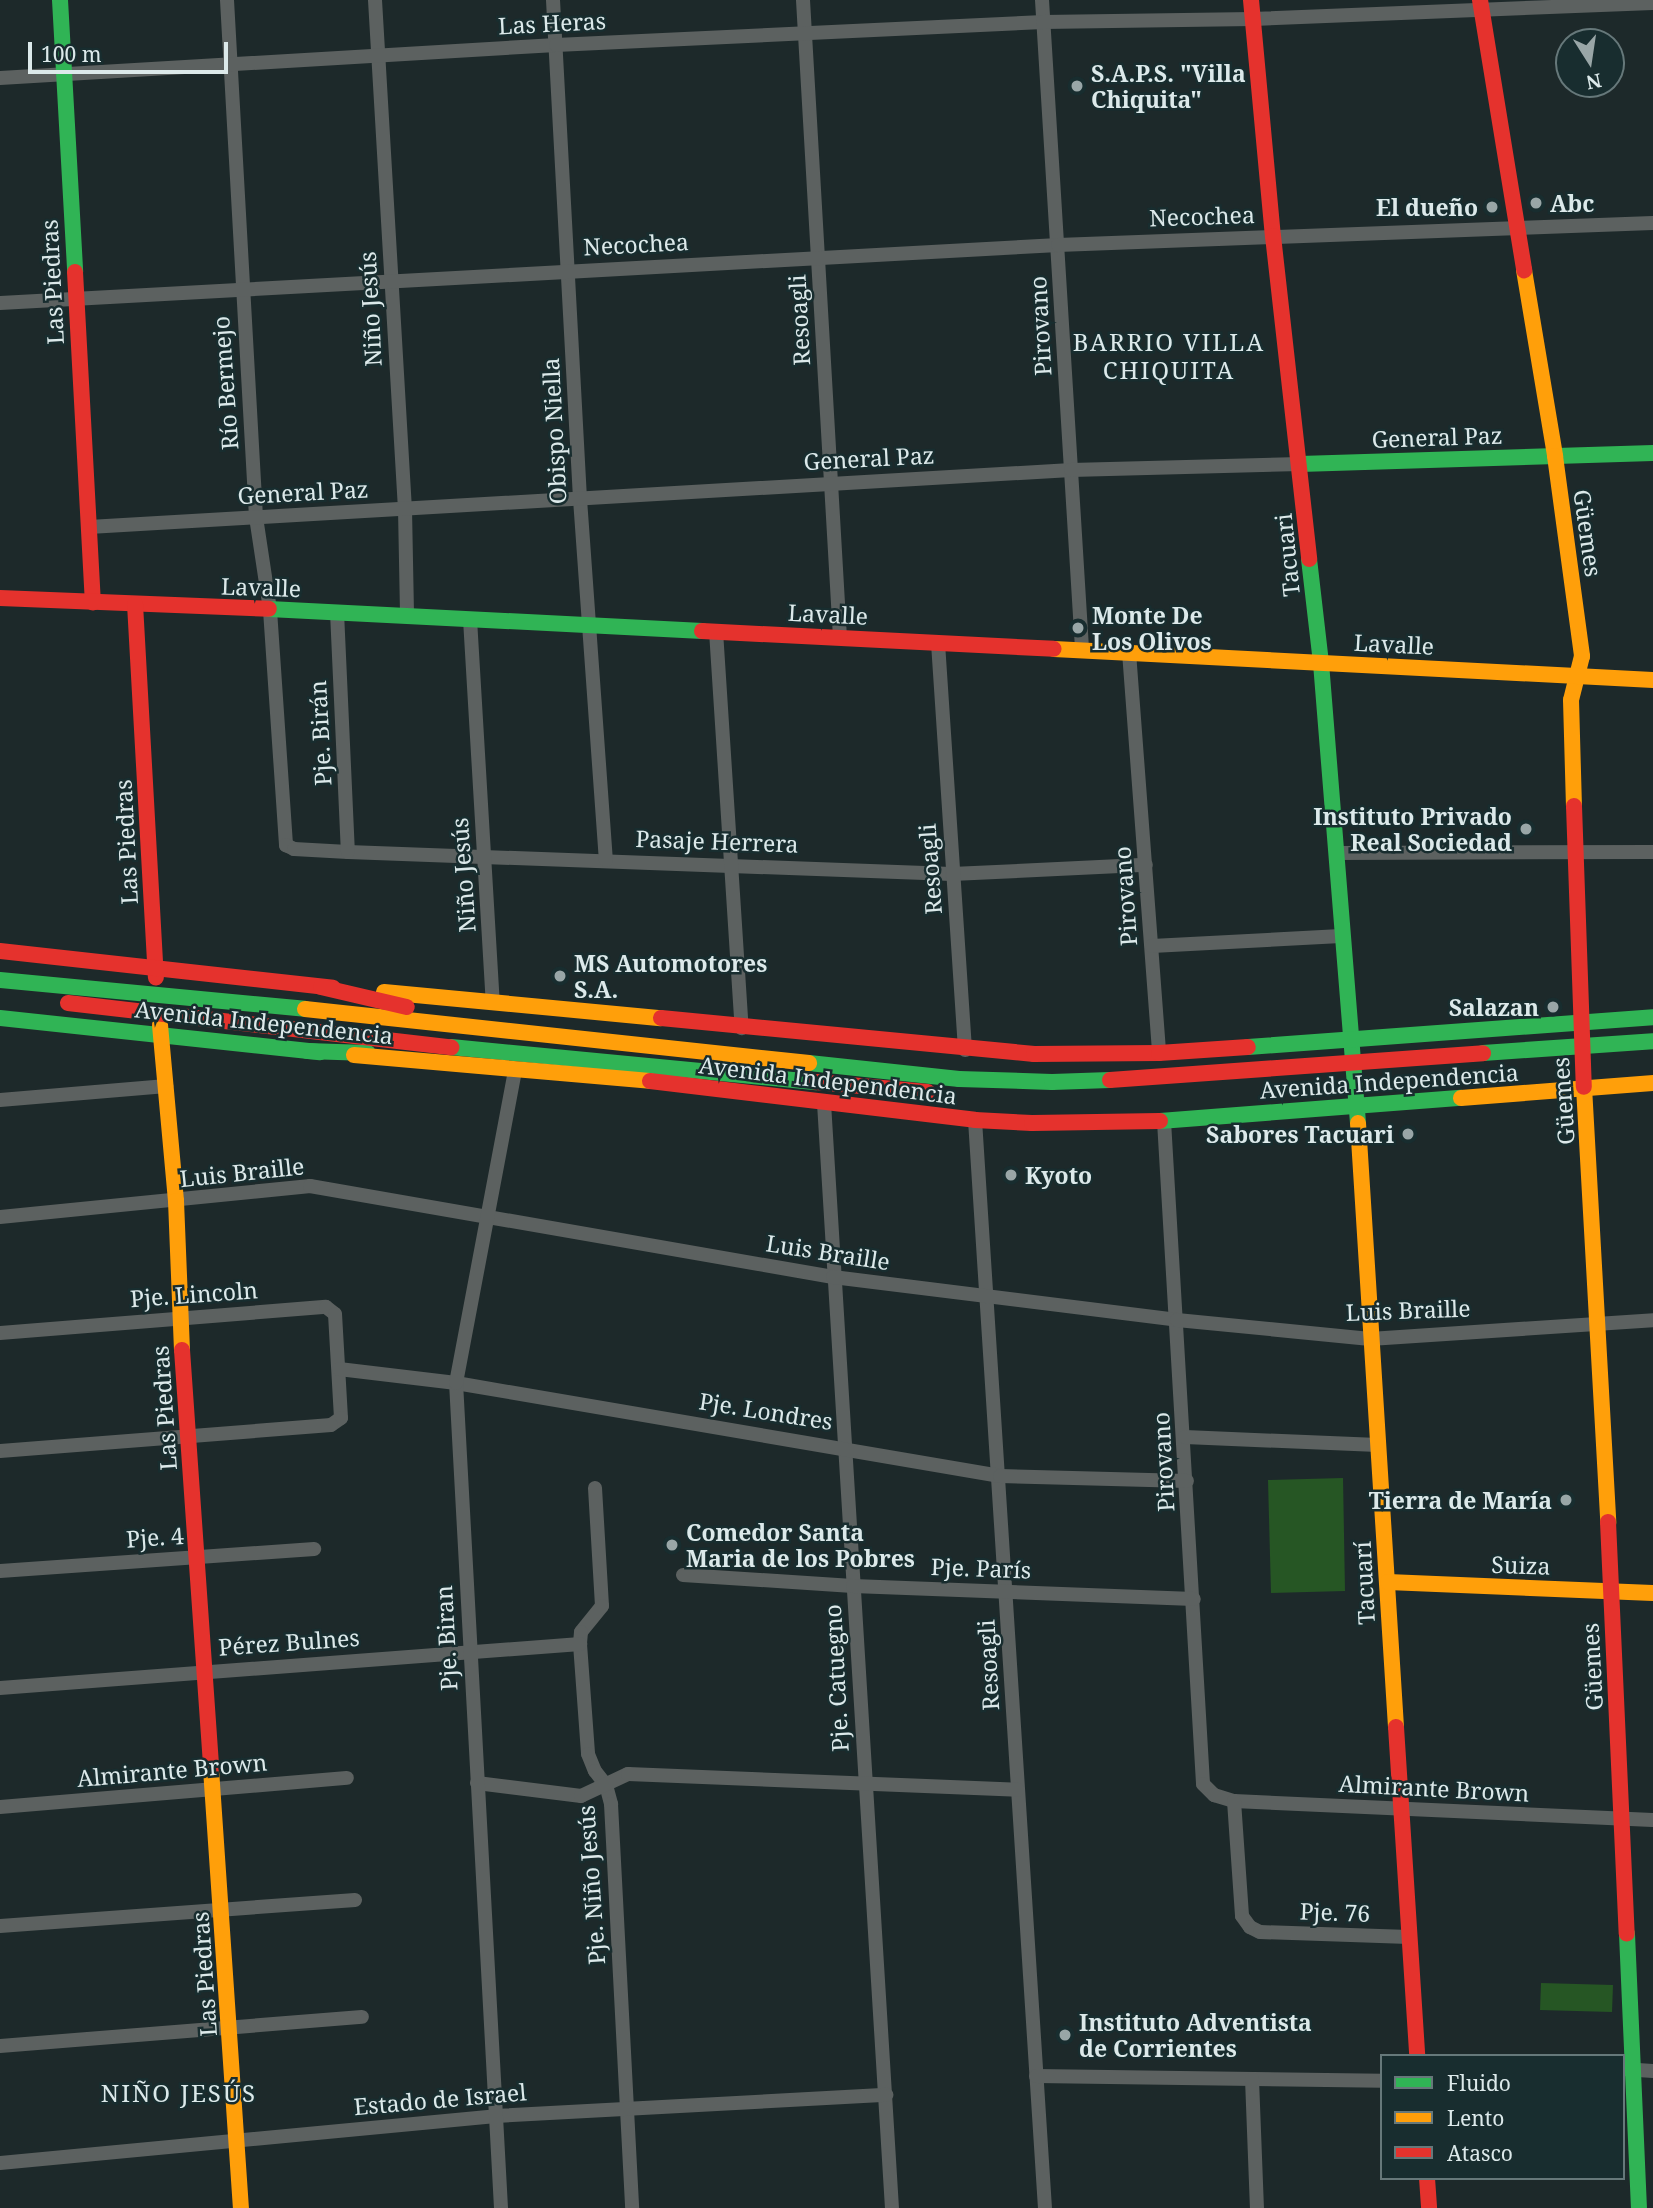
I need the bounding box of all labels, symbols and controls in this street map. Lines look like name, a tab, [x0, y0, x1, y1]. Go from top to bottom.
street label: Las Heras	[497, 6, 607, 40]
scale bar	[32, 28, 231, 72]
north arrow	[1555, 28, 1625, 98]
text: 100 m	[41, 40, 102, 68]
place label: S.A.P.S. "Villa Chiquita"	[1091, 59, 1246, 113]
text: N	[1584, 67, 1604, 96]
marker: S.A.P.S. "Villa Chiquita"	[1069, 78, 1085, 94]
place label: Abc	[1550, 189, 1594, 217]
place label: El dueño	[1376, 193, 1478, 221]
marker: Abc	[1528, 195, 1544, 211]
marker: El dueño	[1484, 199, 1500, 215]
street label: Necochea	[1149, 200, 1255, 232]
street label: Las Piedras	[35, 219, 69, 345]
street label: Necochea	[583, 227, 689, 261]
street label: Niño Jesús	[353, 251, 387, 367]
street label: Resoagli	[783, 274, 815, 366]
street label: Pirovano	[1024, 275, 1056, 377]
street label: Río Bermejo	[207, 315, 243, 451]
district label: BARRIO VILLA CHIQUITA	[1074, 328, 1264, 384]
street label: Obispo Niella	[536, 357, 572, 505]
street label: General Paz	[1371, 421, 1503, 453]
street label: General Paz	[803, 441, 935, 475]
street label: General Paz	[237, 475, 369, 509]
street label: Güemes	[1568, 488, 1608, 578]
street label: Tacuari	[1269, 512, 1305, 598]
street label: Lavalle	[220, 572, 302, 602]
street label: Lavalle	[787, 598, 869, 630]
place label: Monte De Los Olivos	[1092, 601, 1212, 655]
marker: Monte De Los Olivos	[1070, 620, 1086, 636]
street label: Lavalle	[1353, 628, 1435, 660]
street label: Pje. Birán	[303, 680, 337, 786]
street label: Las Piedras	[109, 779, 143, 905]
place label: Instituto Privado Real Sociedad	[1313, 802, 1512, 856]
street label: Niño Jesús	[445, 817, 481, 933]
marker: Instituto Privado Real Sociedad	[1518, 821, 1534, 837]
street label: Resoagli	[913, 823, 947, 915]
street label: Pasaje Herrera	[635, 824, 799, 858]
street label: Pirovano	[1108, 845, 1142, 947]
place label: MS Automotores S.A.	[574, 949, 767, 1003]
marker: MS Automotores S.A.	[552, 968, 568, 984]
place label: Salazan	[1449, 993, 1539, 1021]
street label: Avenida Independencia	[133, 995, 395, 1049]
marker: Salazan	[1545, 999, 1561, 1015]
street label: Avenida Independencia	[698, 1050, 958, 1110]
street label: Güemes	[1546, 1056, 1580, 1146]
street label: Avenida Independencia	[1259, 1058, 1519, 1104]
place label: Sabores Tacuari	[1206, 1120, 1394, 1148]
marker: Sabores Tacuari	[1400, 1126, 1416, 1142]
street label: Luis Braille	[178, 1152, 306, 1192]
place label: Kyoto	[1025, 1161, 1092, 1189]
marker: Kyoto	[1003, 1167, 1019, 1183]
street label: Luis Braille	[764, 1229, 892, 1275]
street label: Pje. Lincoln	[129, 1276, 259, 1312]
street label: Luis Braille	[1345, 1294, 1471, 1326]
street label: Las Piedras	[146, 1345, 182, 1471]
street label: Pje. Londres	[697, 1387, 835, 1435]
street label: Pirovano	[1147, 1411, 1179, 1513]
place label: Tierra de María	[1369, 1486, 1552, 1514]
marker: Tierra de María	[1558, 1492, 1574, 1508]
place label: Comedor Santa Maria de los Pobres	[686, 1518, 915, 1572]
street label: Pje. 4	[125, 1521, 185, 1553]
marker: Comedor Santa Maria de los Pobres	[664, 1537, 680, 1553]
street label: Tacuarí	[1348, 1541, 1380, 1625]
street label: Suiza	[1491, 1550, 1551, 1580]
street label: Pje. París	[930, 1552, 1032, 1584]
street label: Pje. Biran	[429, 1585, 463, 1691]
street label: Pje. Catuegno	[818, 1604, 854, 1752]
street label: Resoagli	[972, 1619, 1004, 1711]
street label: Güemes	[1576, 1622, 1608, 1712]
street label: Pérez Bulnes	[218, 1623, 360, 1661]
street label: Almirante Brown	[76, 1748, 268, 1792]
street label: Almirante Brown	[1338, 1769, 1530, 1807]
street label: Pje. Niño Jesús	[572, 1804, 610, 1966]
street label: Pje. 76	[1299, 1897, 1371, 1927]
street label: Las Piedras	[186, 1911, 222, 2037]
place label: Instituto Adventista de Corrientes	[1079, 2008, 1312, 2062]
marker: Instituto Adventista de Corrientes	[1057, 2027, 1073, 2043]
legend	[1380, 2054, 1625, 2180]
text: Fluido	[1447, 2069, 1511, 2097]
street label: Estado de Israel	[353, 2078, 527, 2120]
district label: NIÑO JESÚS	[102, 2079, 256, 2107]
text: Lento	[1447, 2104, 1504, 2132]
text: Atasco	[1447, 2139, 1513, 2167]

